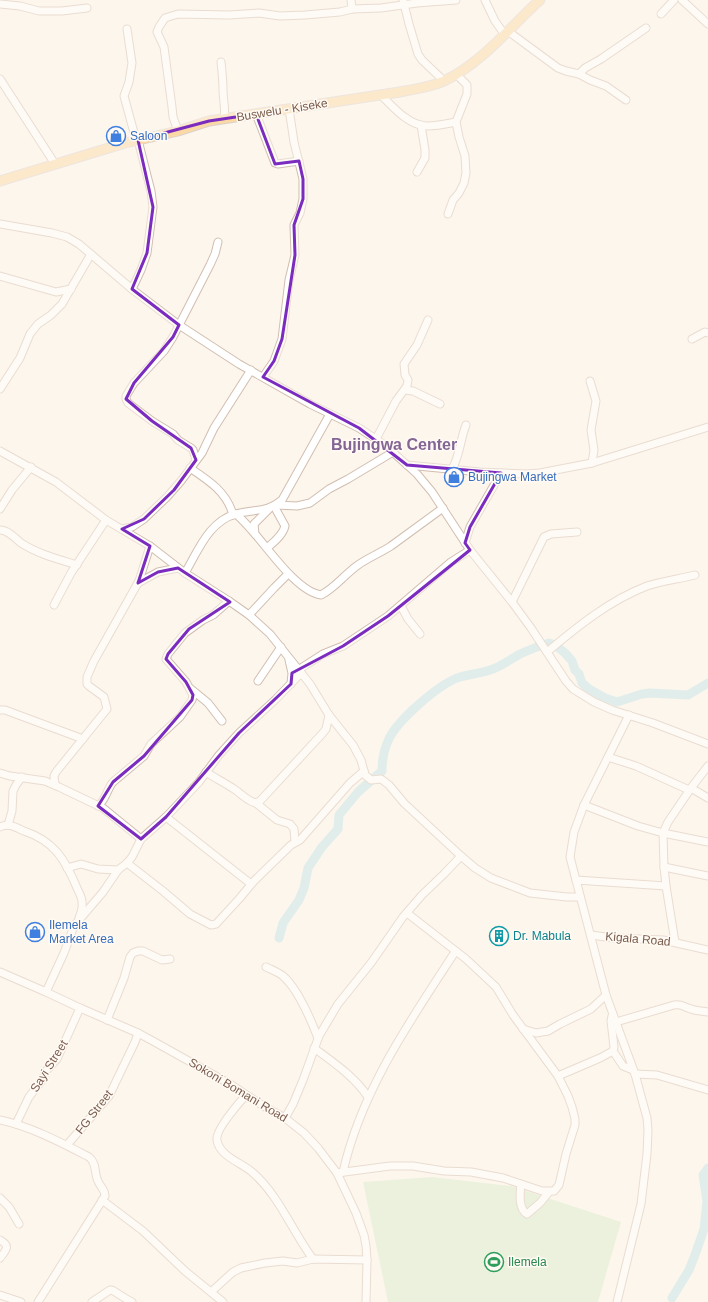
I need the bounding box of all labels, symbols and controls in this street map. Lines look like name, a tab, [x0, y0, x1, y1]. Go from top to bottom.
street label: Buswelu - Kiseke	[235, 96, 329, 124]
shop icon: Saloon	[105, 125, 127, 147]
place label: Saloon	[130, 129, 167, 143]
district label: Bujingwa Center	[331, 436, 457, 453]
shop icon: Bujingwa Market	[443, 466, 465, 488]
place label: Bujingwa Market	[468, 470, 557, 484]
place label: Ilemela Market Area	[49, 918, 114, 946]
shop icon: Ilemela Market Area	[24, 921, 46, 943]
building icon: Dr. Mabula	[488, 925, 510, 947]
place label: Dr. Mabula	[513, 929, 571, 943]
street label: Kigala Road	[605, 929, 671, 949]
street label: Sayi Street	[28, 1037, 71, 1095]
street label: Sokoni Bomani Road	[186, 1055, 290, 1125]
street label: FG Street	[72, 1087, 116, 1137]
sports icon: Ilemela	[483, 1251, 505, 1273]
place label: Ilemela	[508, 1255, 547, 1269]

